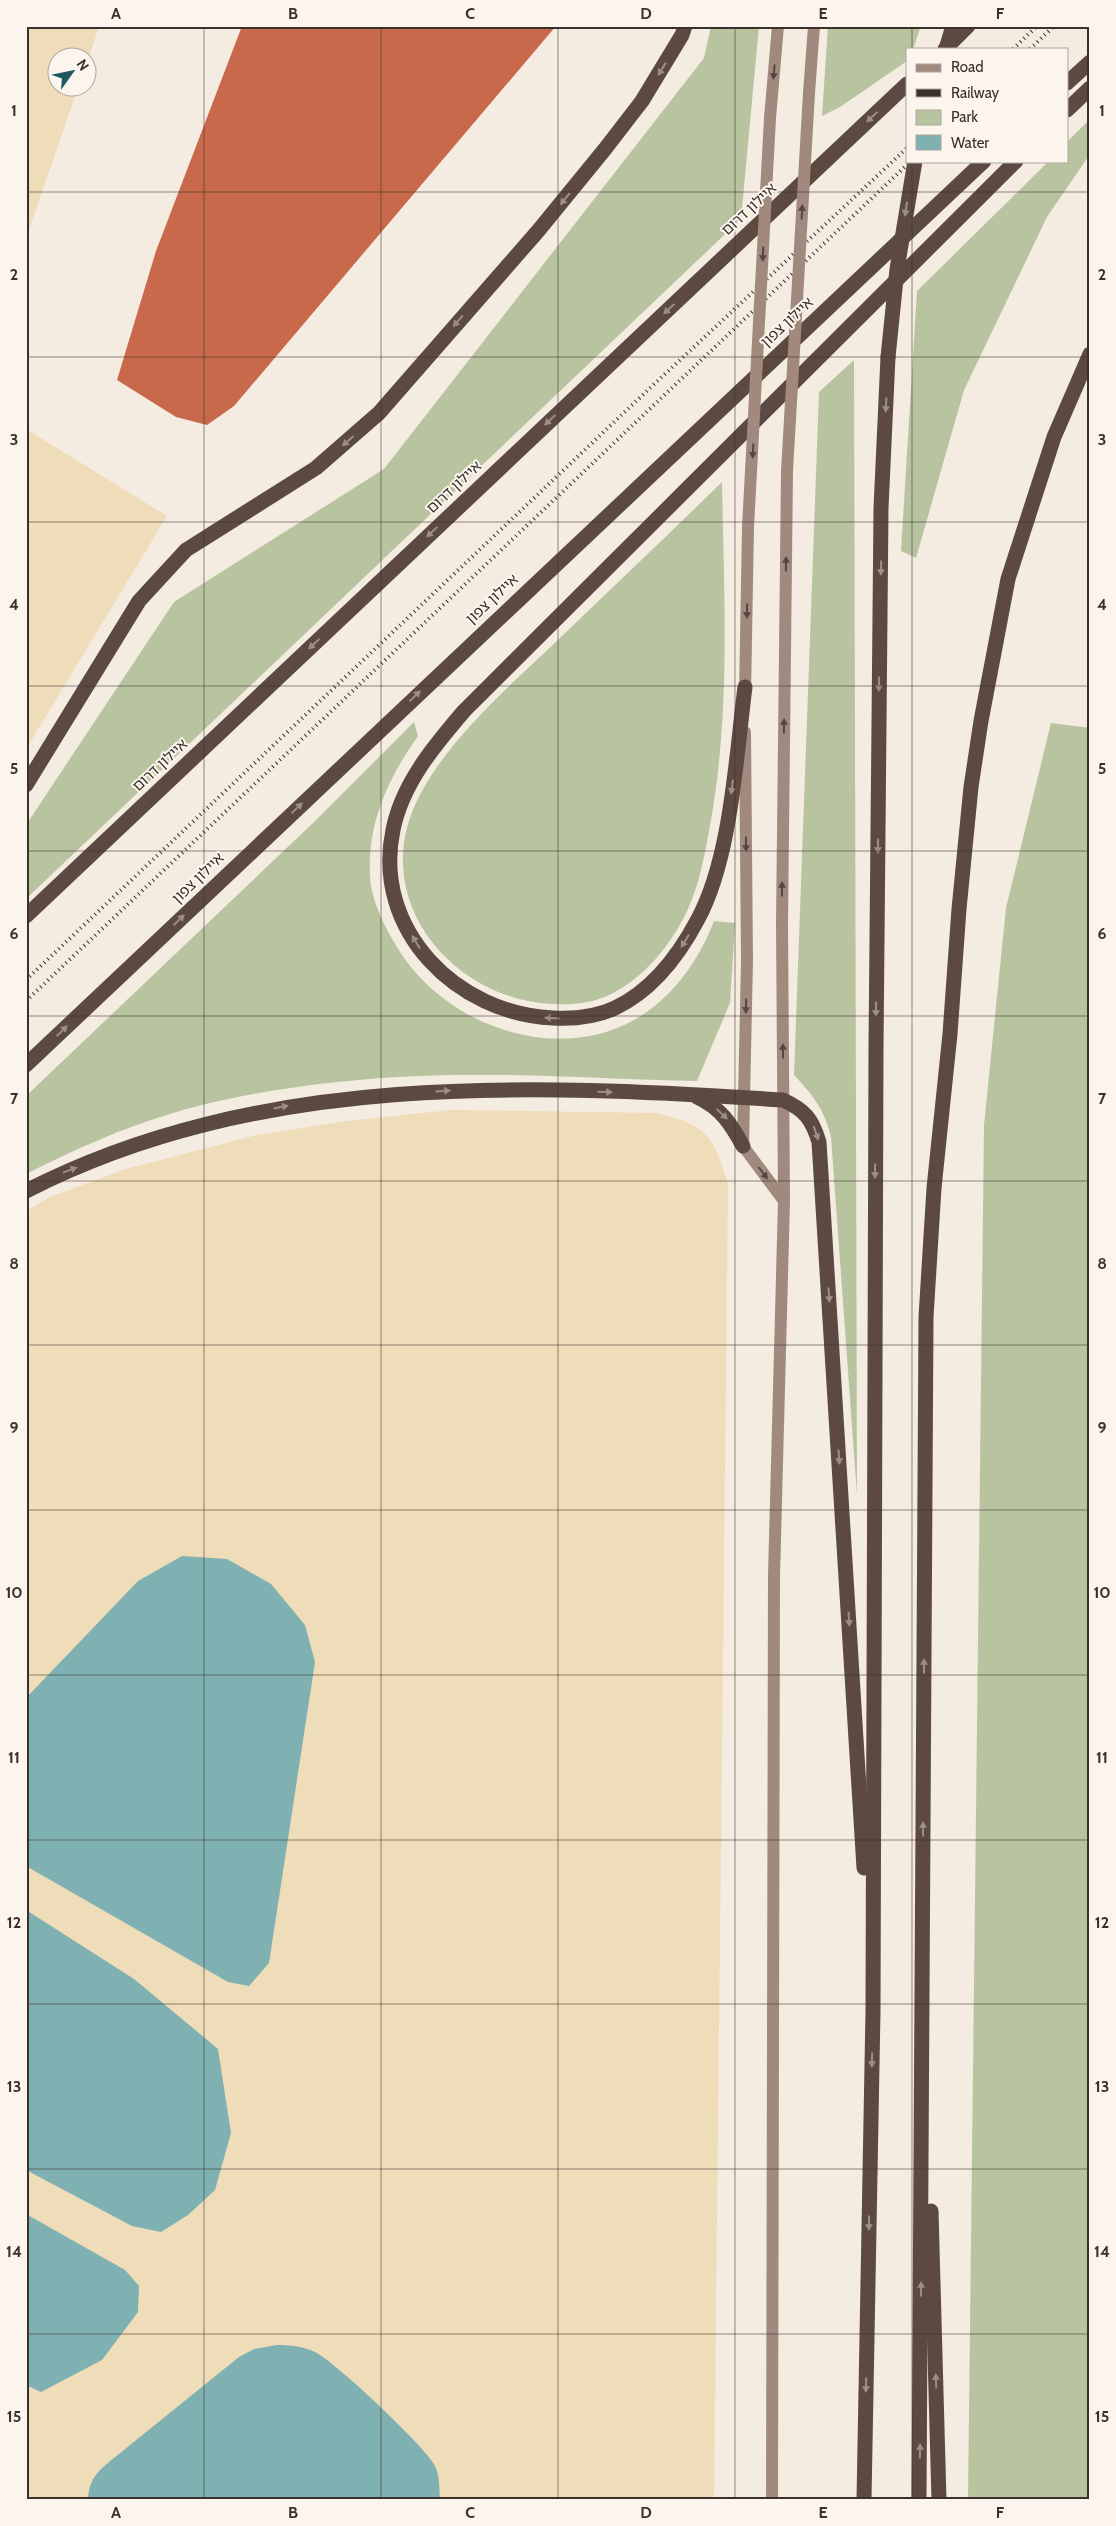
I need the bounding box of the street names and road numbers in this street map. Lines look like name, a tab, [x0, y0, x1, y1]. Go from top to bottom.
street label: איילון דרום	[718, 179, 780, 239]
street label: איילון צפון	[757, 293, 817, 351]
street label: איילון דרום	[423, 457, 485, 517]
street label: איילון צפון	[462, 570, 522, 628]
street label: איילון דרום	[129, 735, 191, 795]
street label: איילון צפון	[168, 849, 228, 907]

